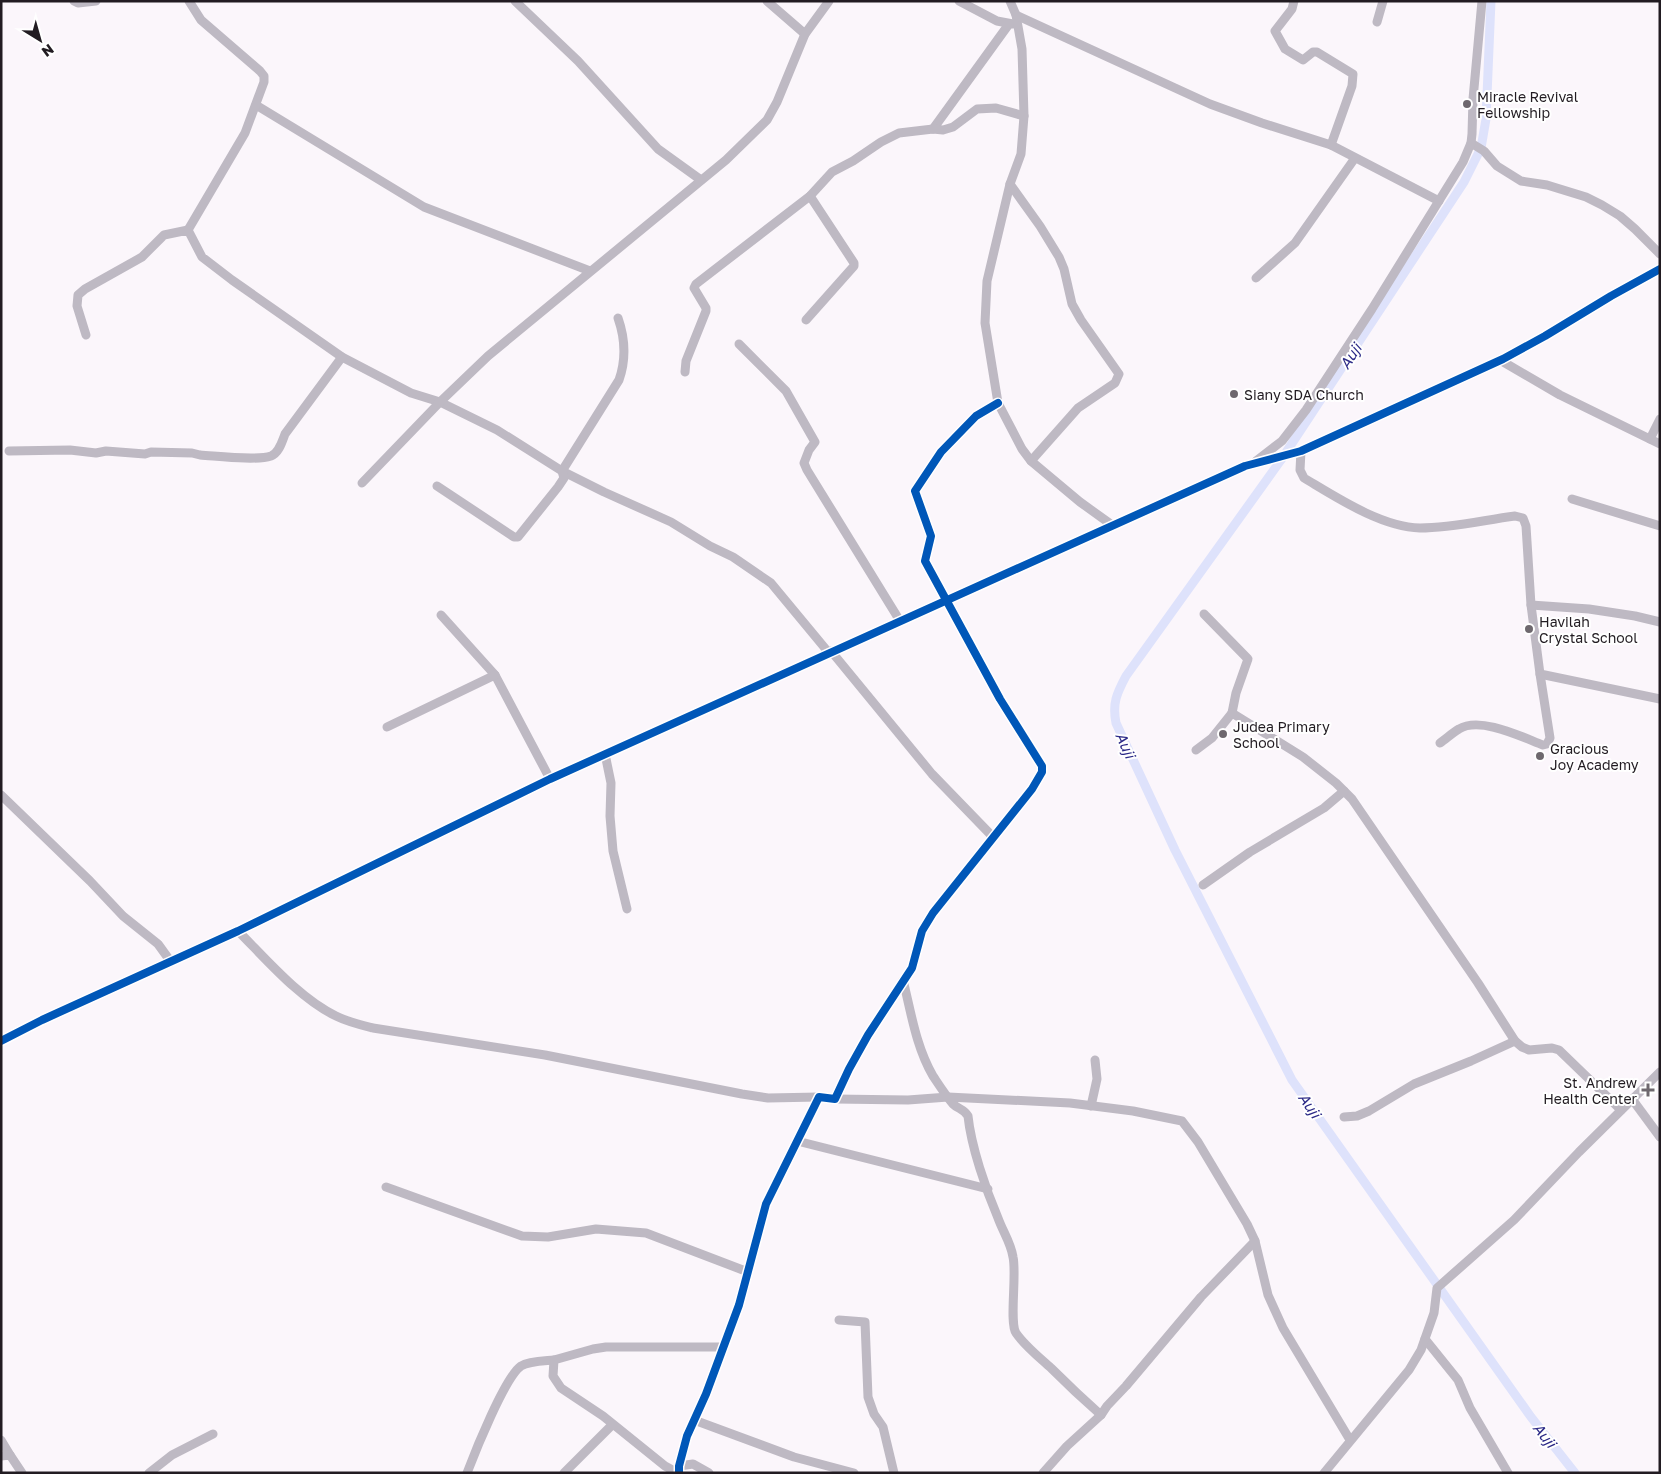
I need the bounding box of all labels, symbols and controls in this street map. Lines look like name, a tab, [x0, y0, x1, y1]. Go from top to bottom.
north arrow	[15, 15, 65, 65]
text: N	[39, 41, 57, 61]
place label: Miracle Revival Fellowship	[1477, 88, 1578, 121]
marker: Miracle Revival Fellowship	[1461, 98, 1473, 110]
water label: Auji	[1335, 338, 1367, 373]
place label: Siany SDA Church	[1244, 386, 1364, 403]
marker: Siany SDA Church	[1228, 388, 1240, 400]
place label: Havilah Crystal School	[1539, 613, 1638, 646]
marker: Havilah Crystal School	[1523, 623, 1535, 635]
place label: Judea Primary School	[1233, 718, 1330, 751]
marker: Judea Primary School	[1217, 728, 1229, 740]
water label: Auji	[1111, 729, 1141, 763]
place label: Gracious Joy Academy	[1550, 740, 1639, 773]
marker: Gracious Joy Academy	[1534, 750, 1546, 762]
place label: St. Andrew Health Center	[1543, 1074, 1638, 1107]
marker: St. Andrew Health Center	[1641, 1083, 1655, 1097]
water label: Auji	[1294, 1089, 1326, 1123]
water label: Auji	[1529, 1419, 1562, 1453]

